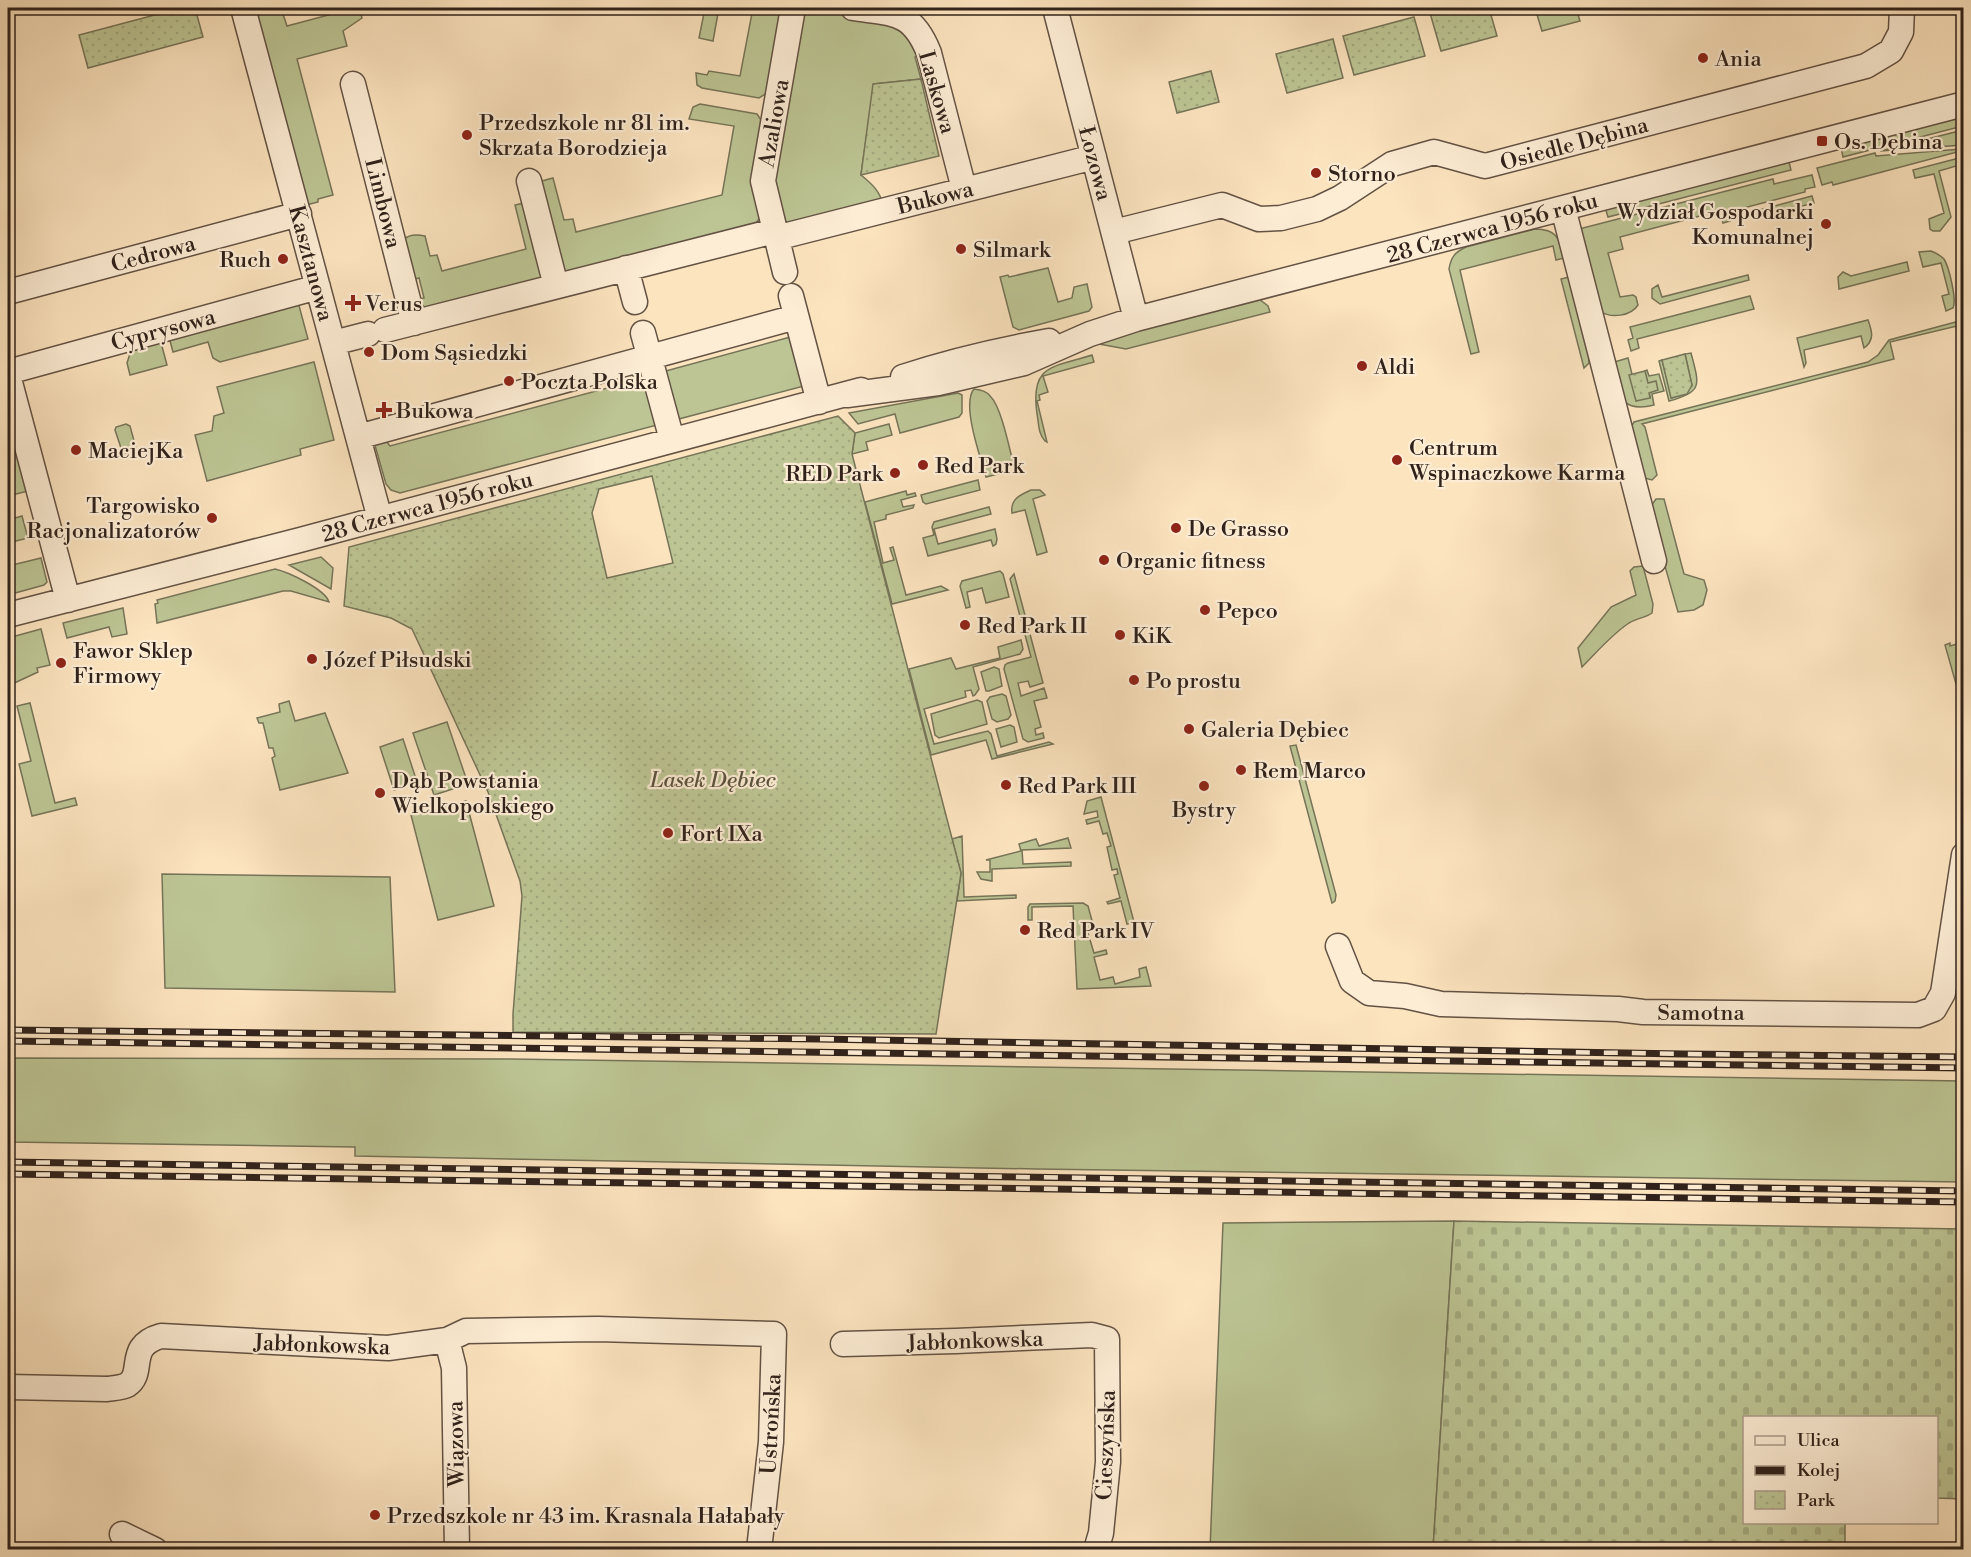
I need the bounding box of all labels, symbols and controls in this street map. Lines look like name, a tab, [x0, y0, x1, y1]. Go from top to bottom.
place label: Ania	[1714, 46, 1762, 73]
street label: Laskowa	[912, 48, 961, 138]
marker: Ania	[1696, 51, 1710, 65]
street label: Azaliowa	[753, 76, 796, 170]
place label: Przedszkole nr 81 im. Skrzata Borodzieja	[479, 110, 689, 162]
street label: Osiedle Dębina	[1497, 112, 1652, 177]
street label: Łozowa	[1072, 123, 1118, 204]
marker: Przedszkole nr 81 im. Skrzata Borodzieja	[460, 128, 474, 142]
place label: Os. Dębina	[1834, 129, 1943, 156]
marker: Os. Dębina	[1815, 134, 1829, 148]
street label: Limbowa	[358, 155, 407, 252]
place label: Storno	[1328, 161, 1396, 188]
marker: Storno	[1309, 166, 1323, 180]
street label: Bukowa	[893, 176, 977, 221]
street label: 28 Czerwca 1956 roku	[1384, 187, 1601, 270]
place label: Wydział Gospodarki Komunalnej	[1616, 199, 1814, 251]
street label: Kasztanowa	[282, 202, 339, 325]
marker: Wydział Gospodarki Komunalnej	[1819, 217, 1833, 231]
street label: Cedrowa	[108, 230, 199, 279]
place label: Silmark	[973, 237, 1052, 264]
marker: Silmark	[954, 242, 968, 256]
place label: Ruch	[219, 247, 271, 274]
marker: Ruch	[276, 252, 290, 266]
place label: Verus	[364, 291, 422, 318]
marker: Verus	[346, 296, 360, 310]
street label: Cyprysowa	[108, 303, 219, 357]
place label: Dom Sąsiedzki	[381, 340, 528, 367]
marker: Dom Sąsiedzki	[362, 345, 376, 359]
place label: Aldi	[1373, 354, 1415, 381]
marker: Aldi	[1355, 359, 1369, 373]
place label: Poczta Polska	[521, 369, 659, 396]
marker: Poczta Polska	[502, 374, 516, 388]
place label: Bukowa	[395, 398, 475, 425]
marker: Bukowa	[377, 403, 391, 417]
place label: Centrum Wspinaczkowe Karma	[1408, 435, 1626, 487]
place label: MaciejKa	[88, 438, 184, 465]
marker: MaciejKa	[69, 443, 83, 457]
place label: Red Park	[935, 453, 1025, 480]
marker: Centrum Wspinaczkowe Karma	[1390, 453, 1404, 467]
marker: Red Park	[916, 458, 930, 472]
place label: RED Park	[785, 461, 885, 488]
street label: 28 Czerwca 1956 roku	[319, 466, 536, 549]
marker: RED Park	[888, 466, 902, 480]
place label: Targowisko Racjonalizatorów	[26, 493, 201, 545]
marker: Targowisko Racjonalizatorów	[205, 511, 219, 525]
place label: De Grasso	[1188, 516, 1289, 543]
marker: De Grasso	[1169, 521, 1183, 535]
place label: Organic fitness	[1116, 548, 1266, 575]
marker: Organic fitness	[1097, 553, 1111, 567]
place label: Pepco	[1217, 598, 1278, 625]
marker: Pepco	[1198, 603, 1212, 617]
place label: Red Park II	[977, 613, 1088, 640]
marker: Red Park II	[958, 618, 972, 632]
place label: KiK	[1132, 623, 1173, 650]
marker: KiK	[1113, 628, 1127, 642]
place label: Fawor Sklep Firmowy	[73, 638, 193, 690]
place label: Józef Piłsudski	[323, 647, 472, 674]
marker: Józef Piłsudski	[305, 652, 319, 666]
marker: Fawor Sklep Firmowy	[54, 656, 68, 670]
place label: Po prostu	[1146, 668, 1241, 695]
marker: Po prostu	[1127, 673, 1141, 687]
place label: Galeria Dębiec	[1201, 717, 1349, 744]
marker: Galeria Dębiec	[1182, 722, 1196, 736]
place label: Rem Marco	[1253, 758, 1366, 785]
marker: Rem Marco	[1234, 763, 1248, 777]
park label: Lasek Dębiec	[649, 767, 777, 794]
place label: Dąb Powstania Wielkopolskiego	[391, 768, 554, 820]
place label: Red Park III	[1018, 773, 1137, 800]
marker: Red Park III	[999, 778, 1013, 792]
marker: Bystry	[1197, 779, 1211, 793]
marker: Dąb Powstania Wielkopolskiego	[373, 786, 387, 800]
place label: Bystry	[1171, 797, 1236, 824]
place label: Fort IXa	[680, 821, 763, 848]
marker: Fort IXa	[661, 826, 675, 840]
place label: Red Park IV	[1037, 918, 1155, 945]
marker: Red Park IV	[1018, 923, 1032, 937]
street label: Samotna	[1657, 1000, 1745, 1027]
street label: Jabłonkowska	[905, 1326, 1045, 1357]
street label: Jabłonkowska	[252, 1330, 392, 1361]
street label: Ustrońska	[755, 1372, 788, 1475]
street label: Cieszyńska	[1091, 1389, 1122, 1501]
street label: Wiązowa	[442, 1400, 471, 1488]
legend	[1743, 1416, 1938, 1524]
text: Ulica	[1797, 1429, 1841, 1452]
text: Kolej	[1797, 1459, 1840, 1482]
text: Park	[1797, 1489, 1836, 1512]
place label: Przedszkole nr 43 im. Krasnala Hałabały	[387, 1503, 785, 1530]
marker: Przedszkole nr 43 im. Krasnala Hałabały	[368, 1508, 382, 1522]

